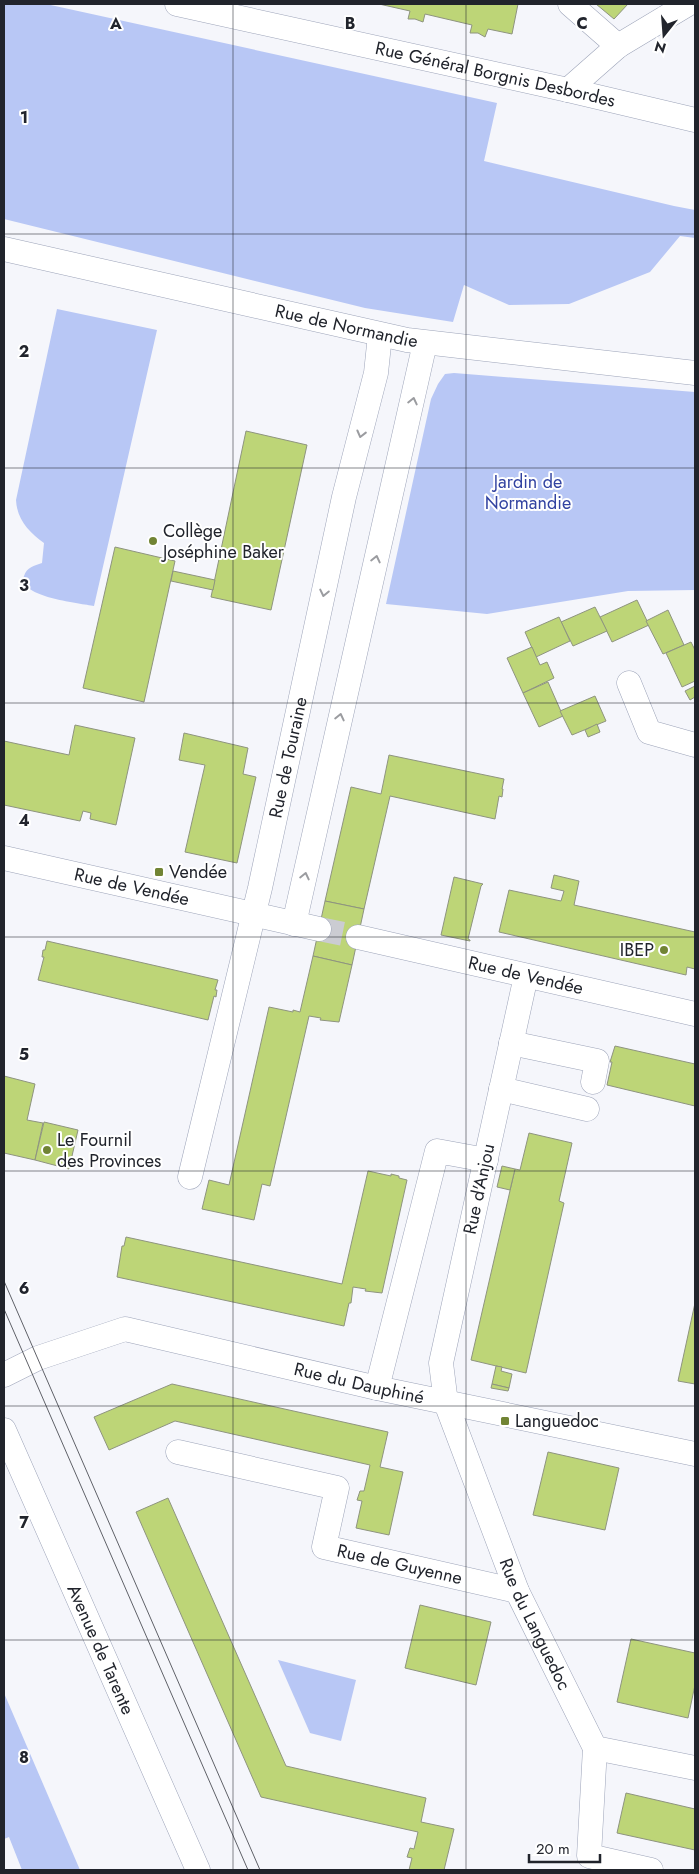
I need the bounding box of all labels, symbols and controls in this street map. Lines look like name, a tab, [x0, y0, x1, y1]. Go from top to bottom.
north arrow	[639, 10, 689, 60]
text: A	[109, 12, 122, 35]
text: B	[345, 12, 355, 35]
text: C	[576, 12, 588, 35]
street label: Rue Général Borgnis Desbordes	[373, 35, 618, 114]
text: N	[652, 36, 668, 59]
text: 1	[20, 106, 28, 129]
street label: Rue de Normandie	[273, 298, 419, 354]
text: 2	[19, 340, 29, 363]
one-way arrow	[407, 396, 418, 405]
one-way arrow	[356, 430, 366, 438]
park label: Jardin de Normandie	[485, 469, 571, 516]
place label: Collège Joséphine Baker	[161, 518, 285, 565]
marker: Collège Joséphine Baker	[147, 535, 159, 547]
one-way arrow	[370, 554, 381, 563]
text: 3	[19, 574, 29, 597]
one-way arrow	[320, 588, 330, 597]
street label: Rue de Touraine	[262, 694, 314, 820]
one-way arrow	[334, 713, 345, 722]
text: 4	[18, 809, 30, 832]
place label: Vendée	[169, 859, 227, 885]
street label: Rue de Vendée	[72, 861, 192, 912]
marker: Vendée	[153, 866, 165, 878]
one-way arrow	[299, 872, 310, 881]
place label: IBEP	[620, 937, 654, 963]
marker: IBEP	[658, 944, 670, 956]
street label: Rue de Vendée	[466, 950, 586, 1001]
text: 5	[19, 1043, 29, 1066]
place label: Le Fournil des Provinces	[57, 1127, 161, 1174]
street label: Rue d'Anjou	[457, 1141, 501, 1237]
marker: Le Fournil des Provinces	[41, 1144, 53, 1156]
text: 6	[19, 1277, 29, 1300]
street label: Rue du Dauphiné	[291, 1356, 427, 1410]
place label: Languedoc	[515, 1408, 599, 1434]
marker: Languedoc	[499, 1415, 511, 1427]
text: 7	[19, 1511, 29, 1534]
street label: Rue de Guyenne	[334, 1537, 465, 1591]
street label: Rue du Languedoc	[493, 1554, 577, 1695]
street label: Avenue de Tarente	[61, 1580, 141, 1719]
text: 8	[19, 1746, 29, 1769]
scale bar	[529, 1832, 600, 1864]
text: 20 m	[536, 1838, 570, 1860]

